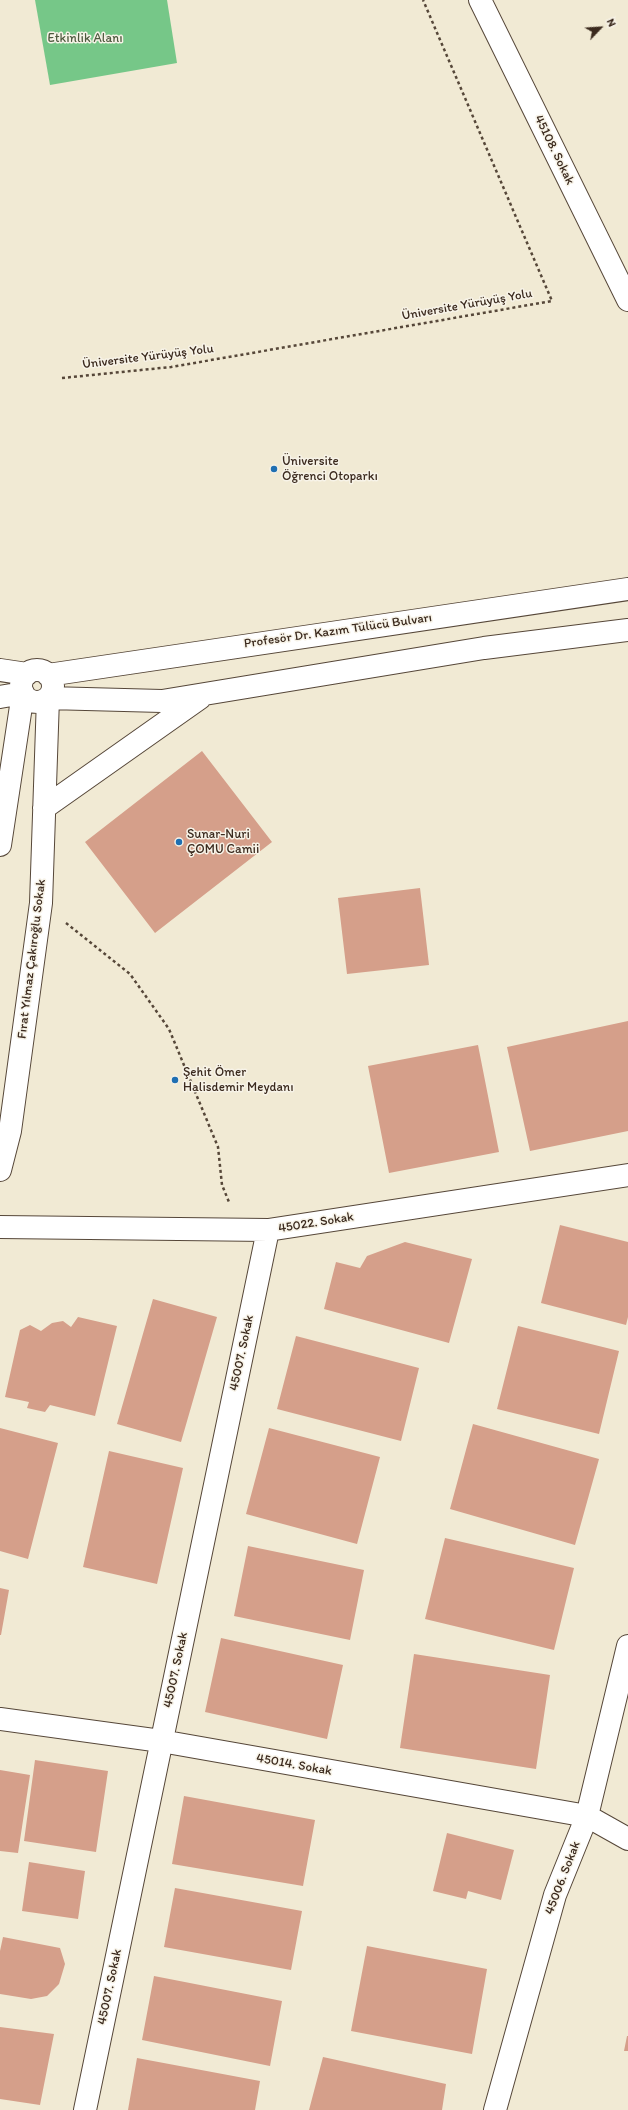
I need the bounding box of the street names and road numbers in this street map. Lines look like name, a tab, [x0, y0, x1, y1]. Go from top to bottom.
street label: 45108. Sokak	[530, 113, 578, 187]
street label: Üniversite Yürüyüş Yolu	[401, 286, 533, 324]
street label: Üniversite Yürüyüş Yolu	[81, 341, 215, 373]
street label: Profesör Dr. Kazım Tülücü Bulvarı	[243, 610, 433, 652]
street label: Fırat Yılmaz Çakıroğlu Sokak	[14, 878, 50, 1040]
street label: 45022. Sokak	[277, 1209, 355, 1237]
street label: 45007. Sokak	[226, 1314, 258, 1392]
street label: 45007. Sokak	[160, 1631, 192, 1709]
street label: 45014. Sokak	[255, 1751, 333, 1779]
street label: 45006. Sokak	[542, 1839, 584, 1917]
street label: 45007. Sokak	[94, 1948, 126, 2026]

